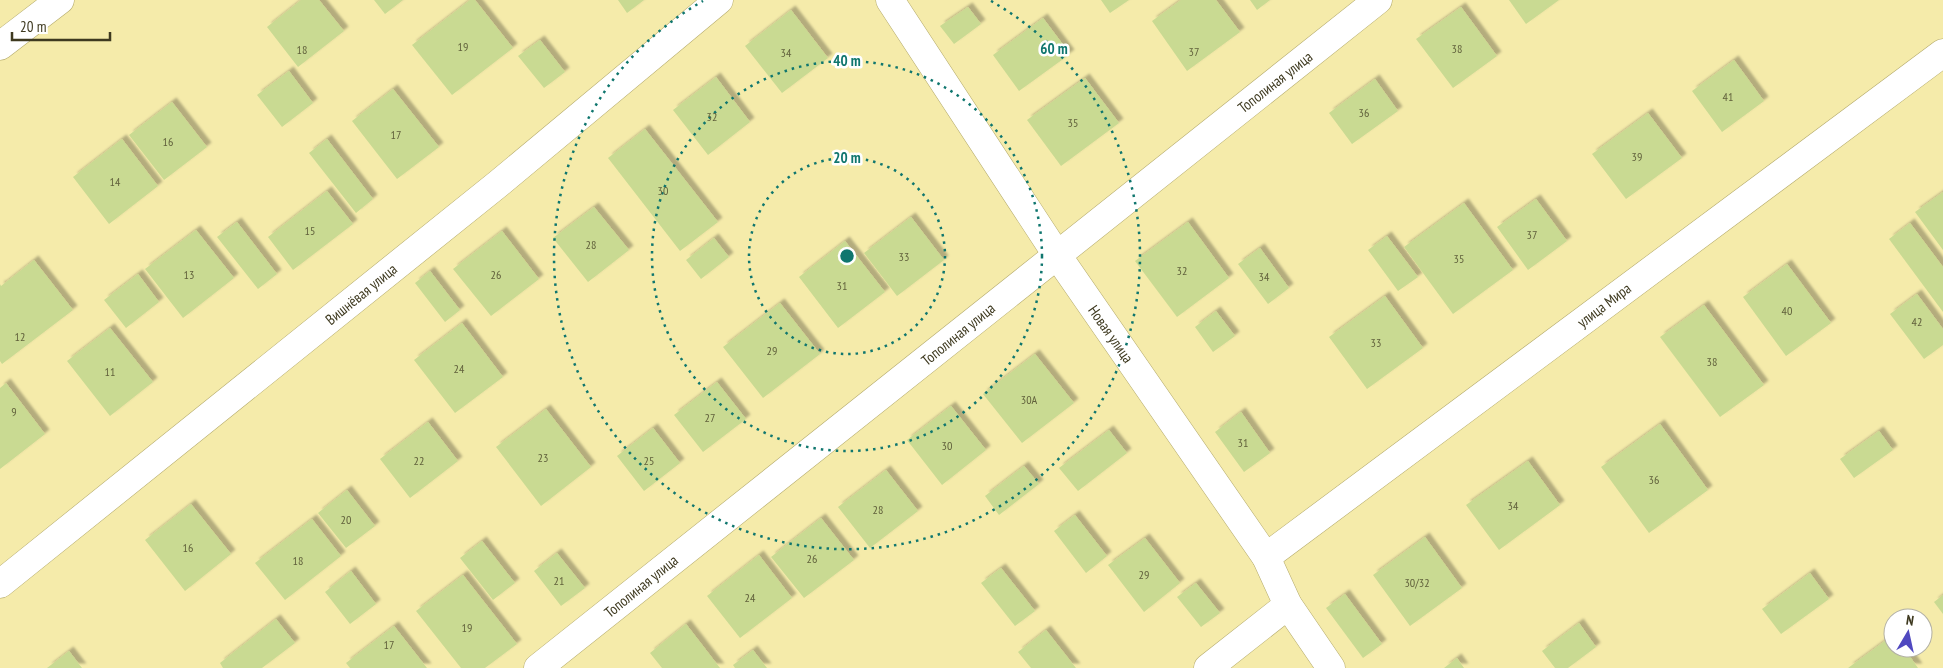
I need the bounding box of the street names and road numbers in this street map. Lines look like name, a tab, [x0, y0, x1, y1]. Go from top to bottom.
street label: Тополиная улица	[1234, 47, 1316, 117]
street label: Вишнёвая улица	[321, 259, 401, 329]
street label: улица Мира	[1573, 279, 1635, 331]
street label: Тополиная улица	[917, 298, 999, 370]
street label: Новая улица	[1084, 301, 1138, 367]
street label: Тополиная улица	[600, 550, 682, 622]

